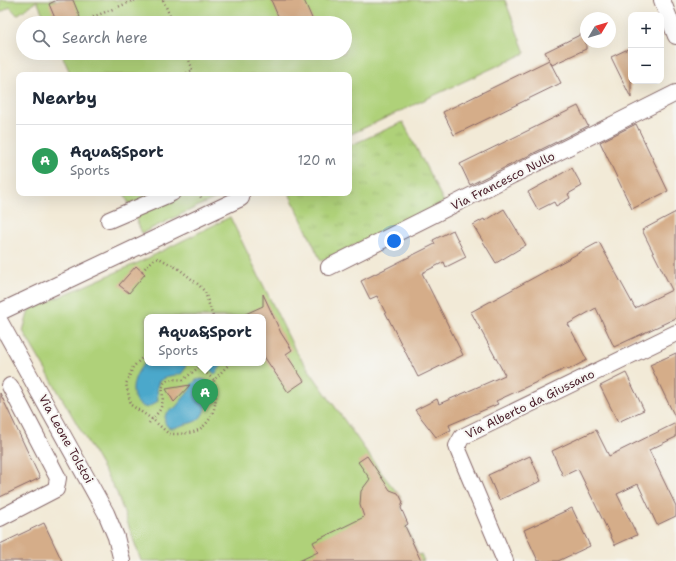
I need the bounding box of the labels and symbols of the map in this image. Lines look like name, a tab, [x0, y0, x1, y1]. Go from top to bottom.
north arrow	[580, 12, 616, 48]
street label: Via Francesco Nullo	[448, 148, 558, 214]
your location	[384, 231, 404, 251]
street label: Via Alberto da Giussano	[463, 366, 597, 442]
pin: A	[192, 379, 218, 412]
street label: Via Leone Tolstoi	[35, 392, 97, 486]

